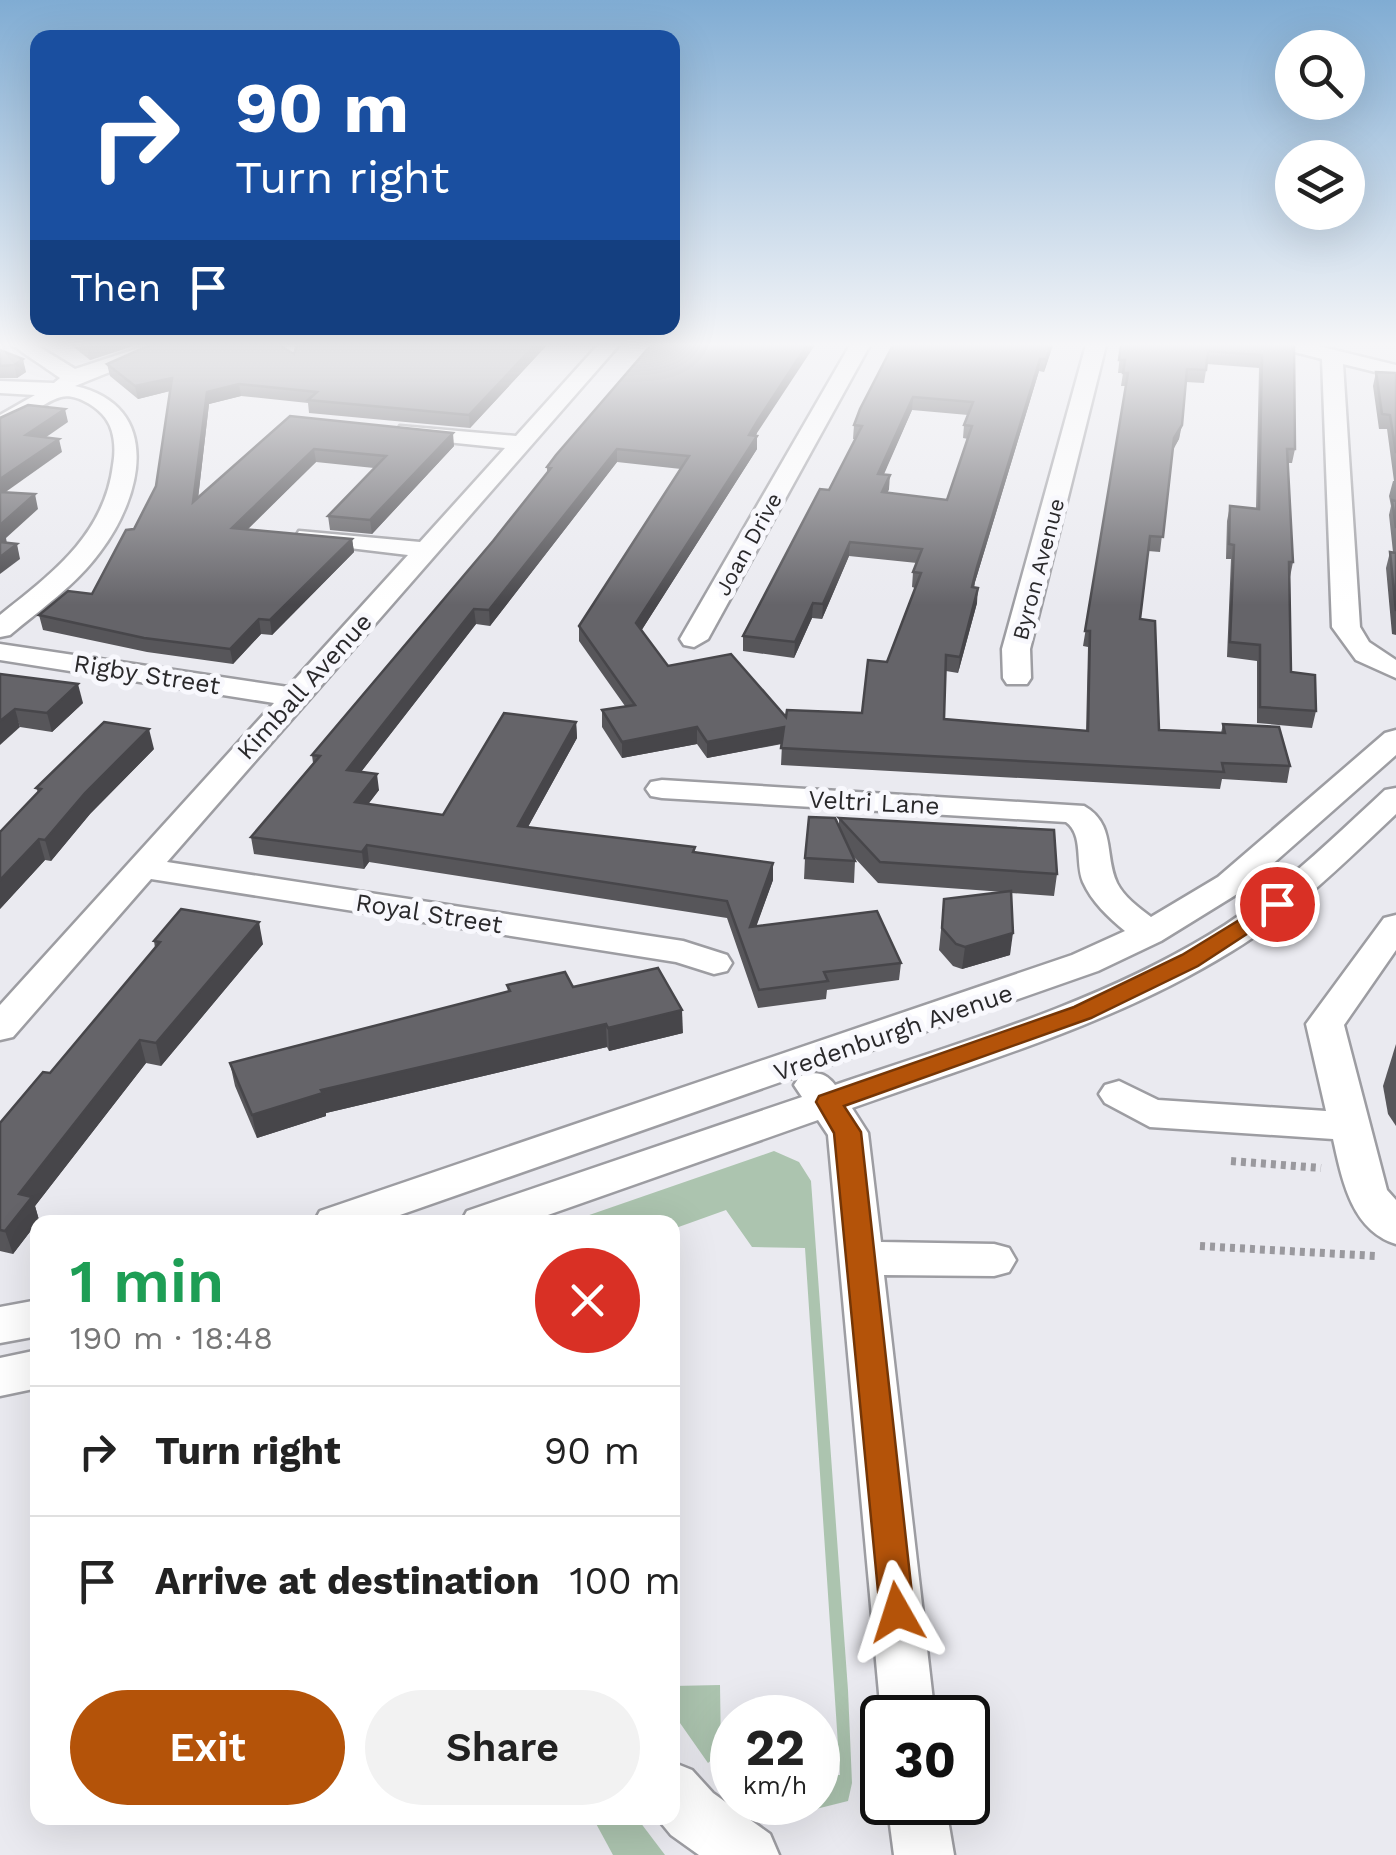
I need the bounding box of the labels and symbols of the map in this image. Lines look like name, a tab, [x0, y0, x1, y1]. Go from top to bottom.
street label: Joan Drive	[710, 488, 787, 600]
street label: Byron Avenue	[1008, 496, 1069, 643]
street label: Kimball Avenue	[231, 607, 378, 766]
street label: Rigby Street	[72, 649, 223, 700]
street label: Veltri Lane	[808, 785, 940, 820]
pin	[1235, 862, 1320, 947]
street label: Royal Street	[354, 888, 505, 939]
street label: Vredenburgh Avenue	[770, 978, 1016, 1087]
position arrow	[845, 1560, 949, 1664]
speed limit sign: 30	[860, 1695, 990, 1825]

